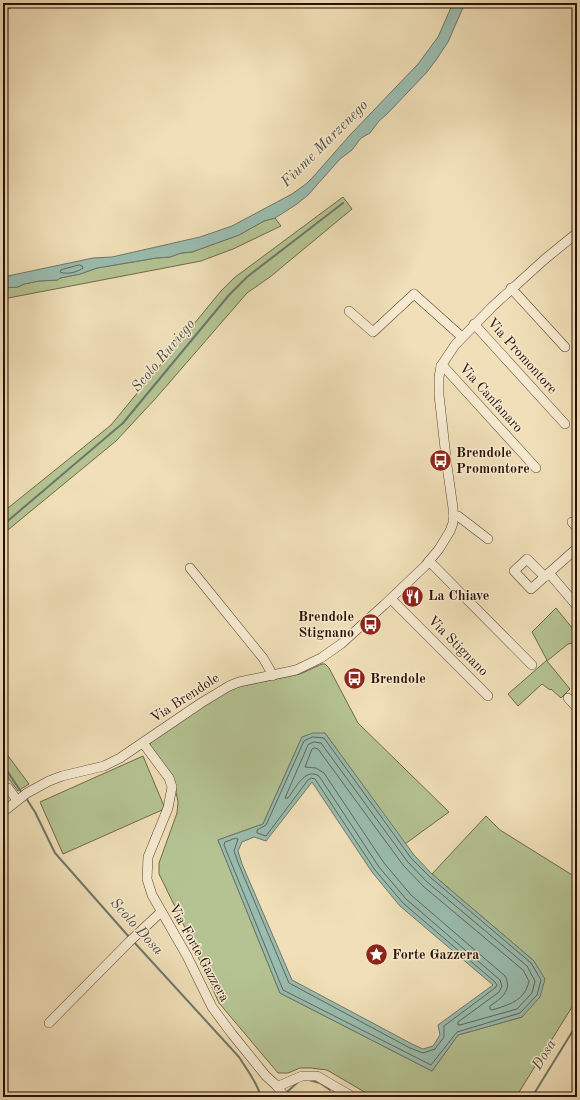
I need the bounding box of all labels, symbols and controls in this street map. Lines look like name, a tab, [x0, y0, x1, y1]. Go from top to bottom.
water label: Fiume Marzenego	[278, 98, 371, 191]
street label: Via Promontore	[484, 315, 560, 397]
water label: Scolo Ruviego	[129, 317, 199, 395]
street label: Via Canfanaro	[457, 361, 525, 435]
place label: Brendole Promontore	[456, 446, 530, 476]
bus stop icon: Brendole Promontore	[427, 448, 453, 474]
restaurant icon: La Chiave	[400, 583, 426, 609]
place label: La Chiave	[428, 589, 489, 603]
place label: Brendole Stignano	[298, 610, 354, 640]
bus stop icon: Brendole Stignano	[357, 612, 383, 638]
street label: Via Stignano	[425, 613, 491, 679]
bus stop icon: Brendole	[342, 666, 368, 692]
street label: Via Brendole	[148, 671, 222, 725]
place label: Brendole	[370, 672, 426, 686]
water label: Scolo Dosa	[107, 896, 165, 958]
street label: Via Forte Gazzera	[166, 902, 232, 1004]
place icon: Forte Gazzera	[364, 942, 390, 968]
place label: Forte Gazzera	[392, 948, 479, 962]
water label: Dosa	[530, 1037, 560, 1074]

